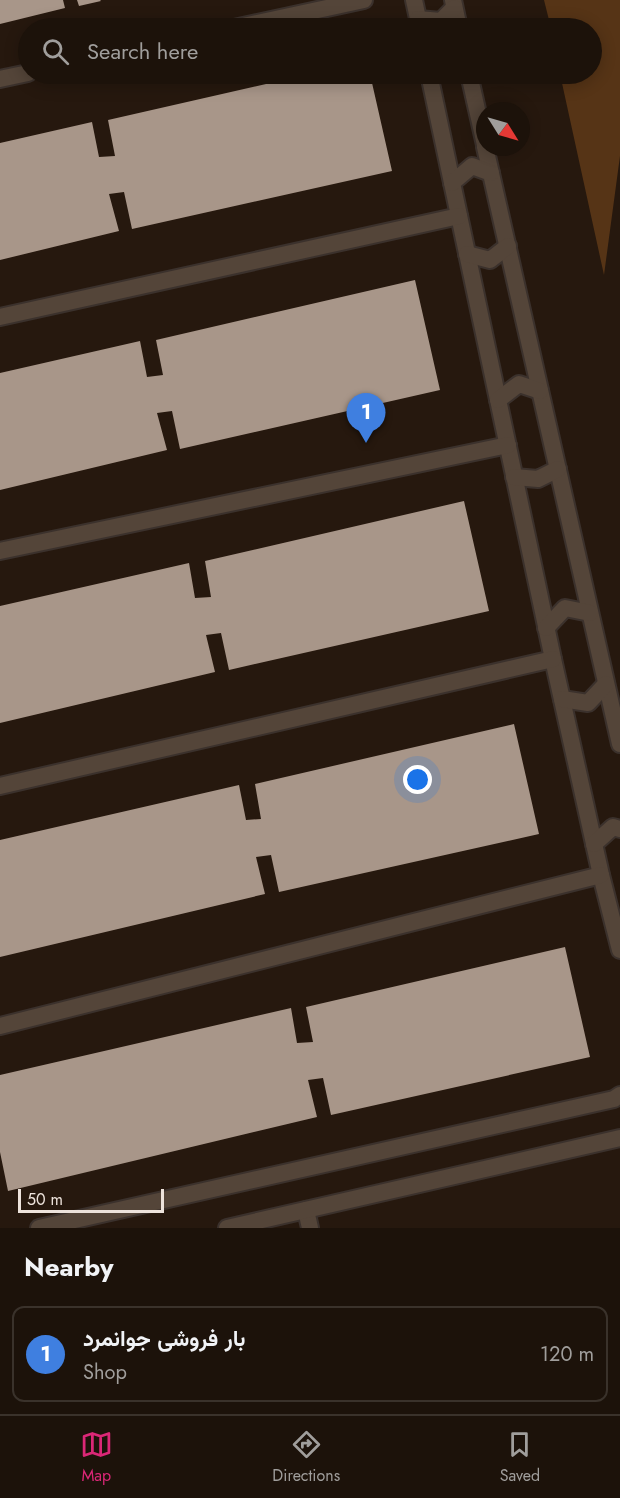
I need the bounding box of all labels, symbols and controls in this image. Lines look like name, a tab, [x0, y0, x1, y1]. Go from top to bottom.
search box	[18, 18, 602, 84]
icon: search	[39, 35, 72, 68]
text: Search here	[87, 35, 198, 67]
north arrow	[476, 102, 530, 156]
pin: 1	[346, 394, 386, 443]
your location	[403, 765, 432, 794]
scale bar	[18, 1186, 164, 1214]
text: 50 m	[27, 1188, 63, 1211]
text: Nearby	[24, 1248, 113, 1286]
text: بار فروشی جوانمرد	[83, 1322, 246, 1354]
text: 1	[40, 1340, 51, 1369]
text: 120 m	[540, 1340, 594, 1369]
text: Shop	[83, 1358, 127, 1387]
tab: Map	[80, 1428, 113, 1487]
tab: Directions	[272, 1428, 340, 1487]
tab: Saved	[500, 1428, 540, 1487]

